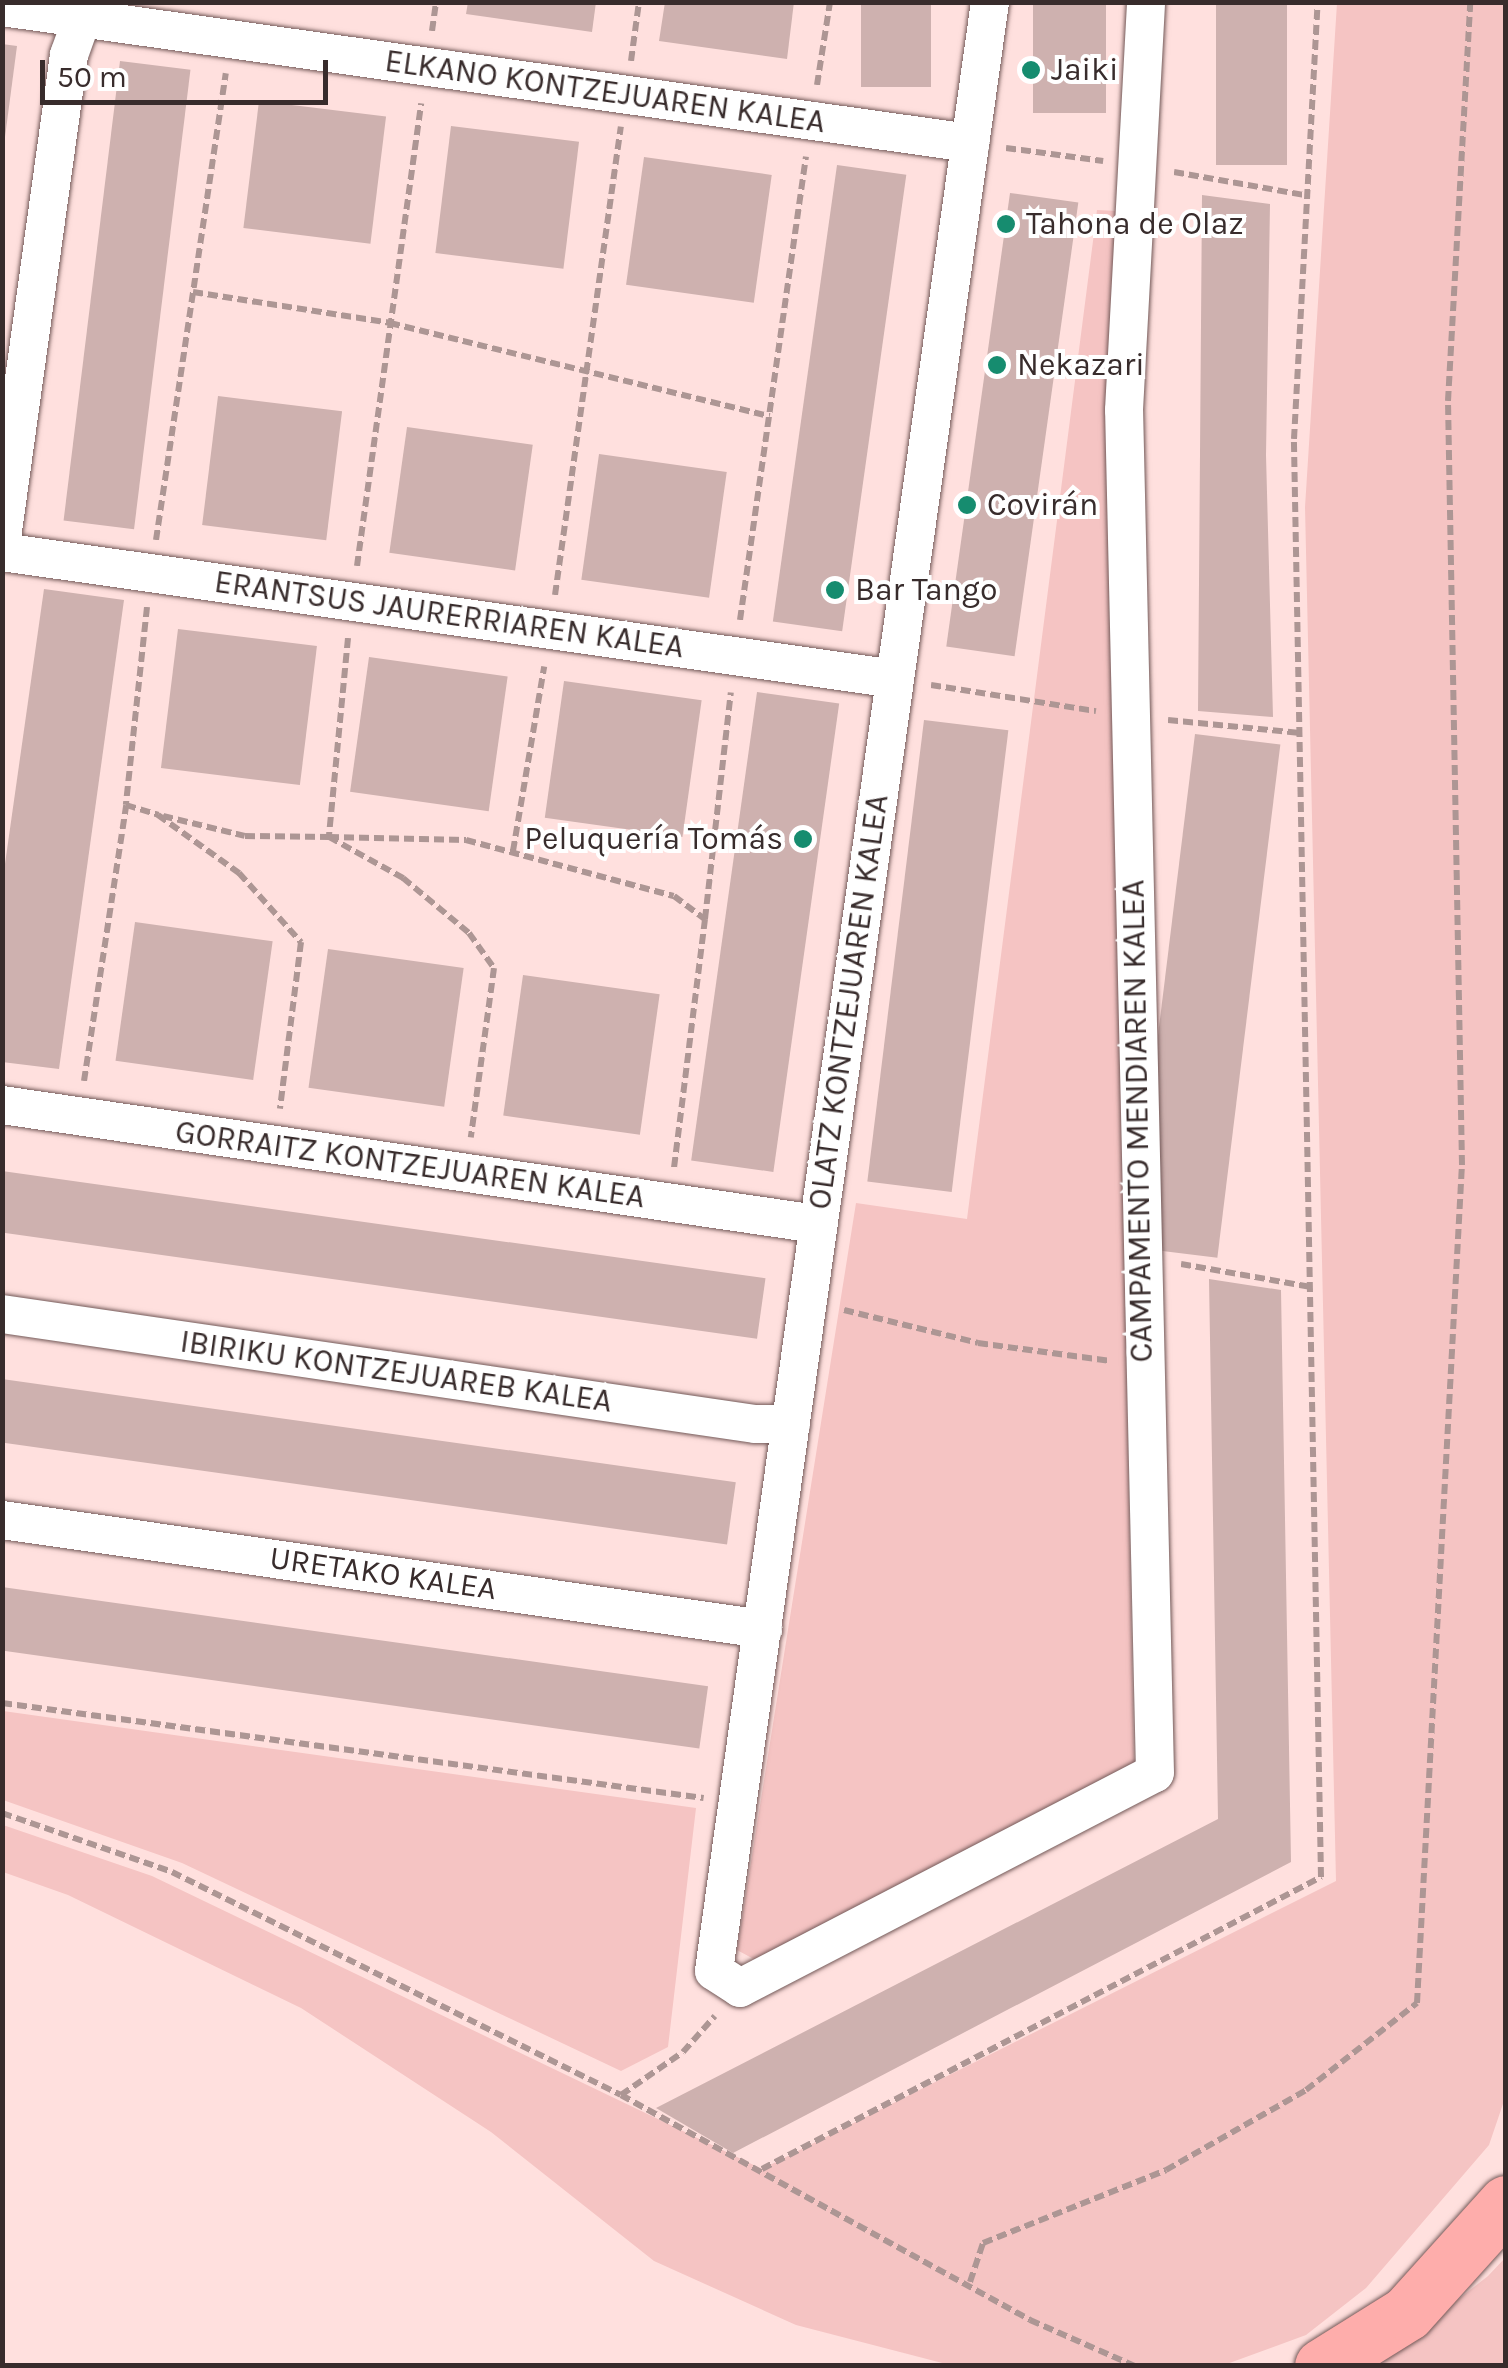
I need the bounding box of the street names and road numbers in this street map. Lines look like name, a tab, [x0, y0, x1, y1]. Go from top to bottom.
street label: ELKANO KONTZEJUAREN KALEA	[382, 42, 828, 142]
street label: ERANTSUS JAURERRIAREN KALEA	[212, 563, 686, 667]
street label: OLATZ KONTZEJUAREN KALEA	[801, 792, 897, 1212]
street label: CAMPAMENTO MENDIAREN KALEA	[1115, 879, 1161, 1363]
street label: GORRAITZ KONTZEJUAREN KALEA	[173, 1113, 647, 1217]
street label: IBIRIKU KONTZEJUAREB KALEA	[178, 1323, 614, 1421]
street label: URETAKO KALEA	[267, 1539, 499, 1609]

